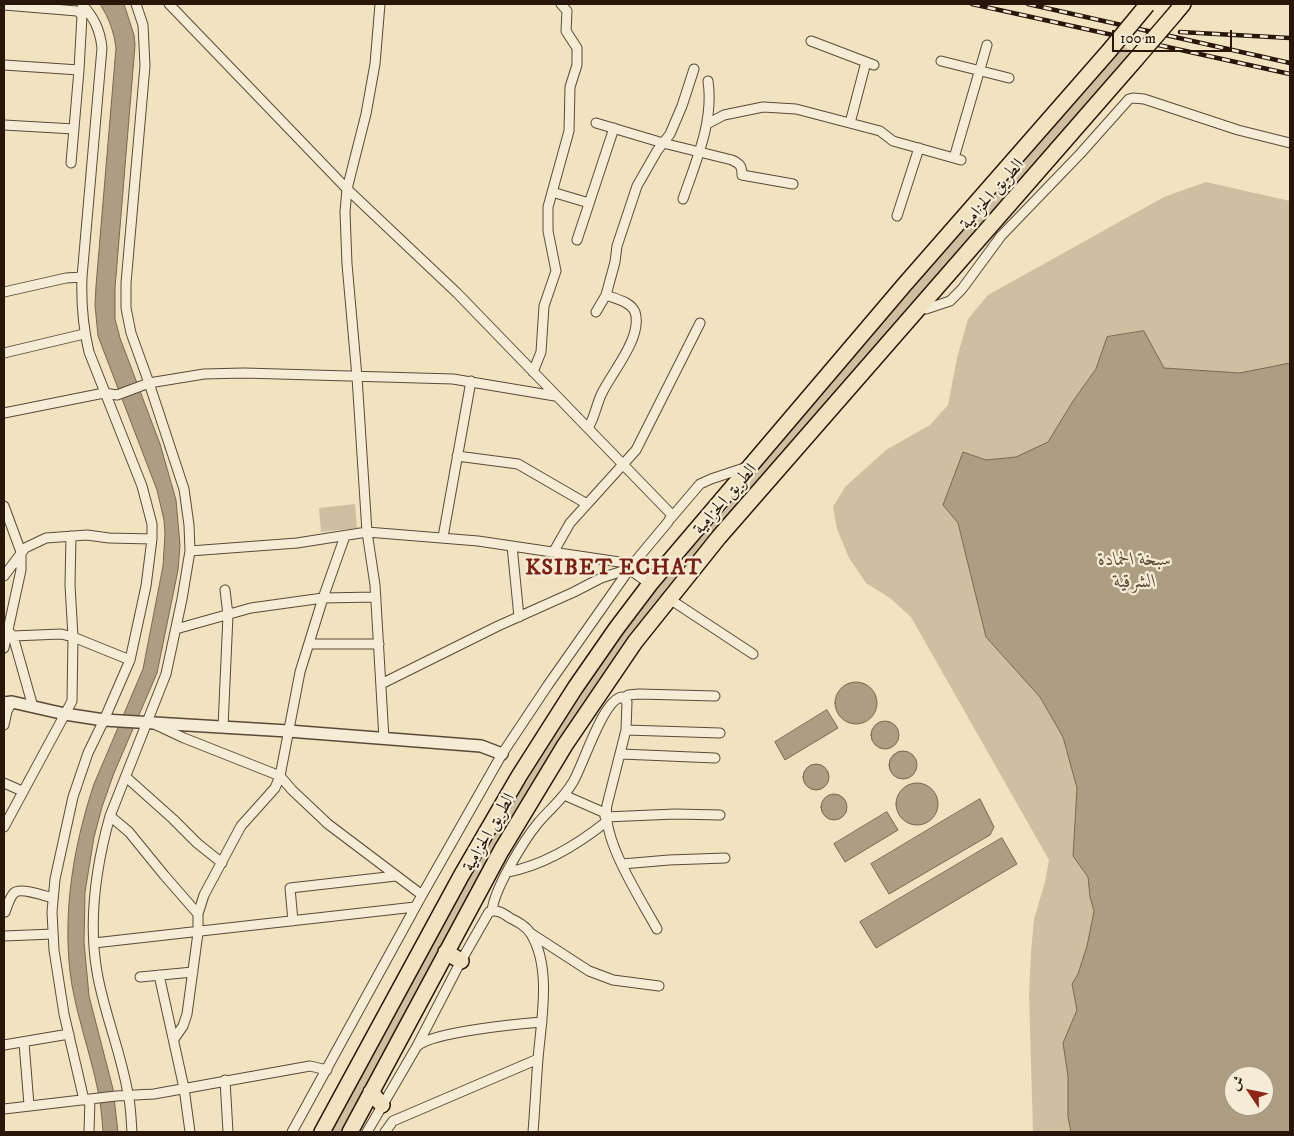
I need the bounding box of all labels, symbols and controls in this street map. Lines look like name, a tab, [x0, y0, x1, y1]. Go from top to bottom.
scale bar	[1114, 20, 1234, 52]
text: 100 m	[1120, 29, 1156, 48]
street label: الطريق الحزامية	[956, 155, 1030, 235]
street label: الطريق الحزامية	[689, 460, 763, 540]
water label: سبخة الحمادة الشرقية	[1098, 550, 1172, 594]
district label: KSIBET ECHAT	[524, 556, 704, 582]
street label: الطريق الحزامية	[459, 790, 521, 876]
north arrow	[1224, 1066, 1274, 1116]
text: ش	[1226, 1072, 1249, 1094]

